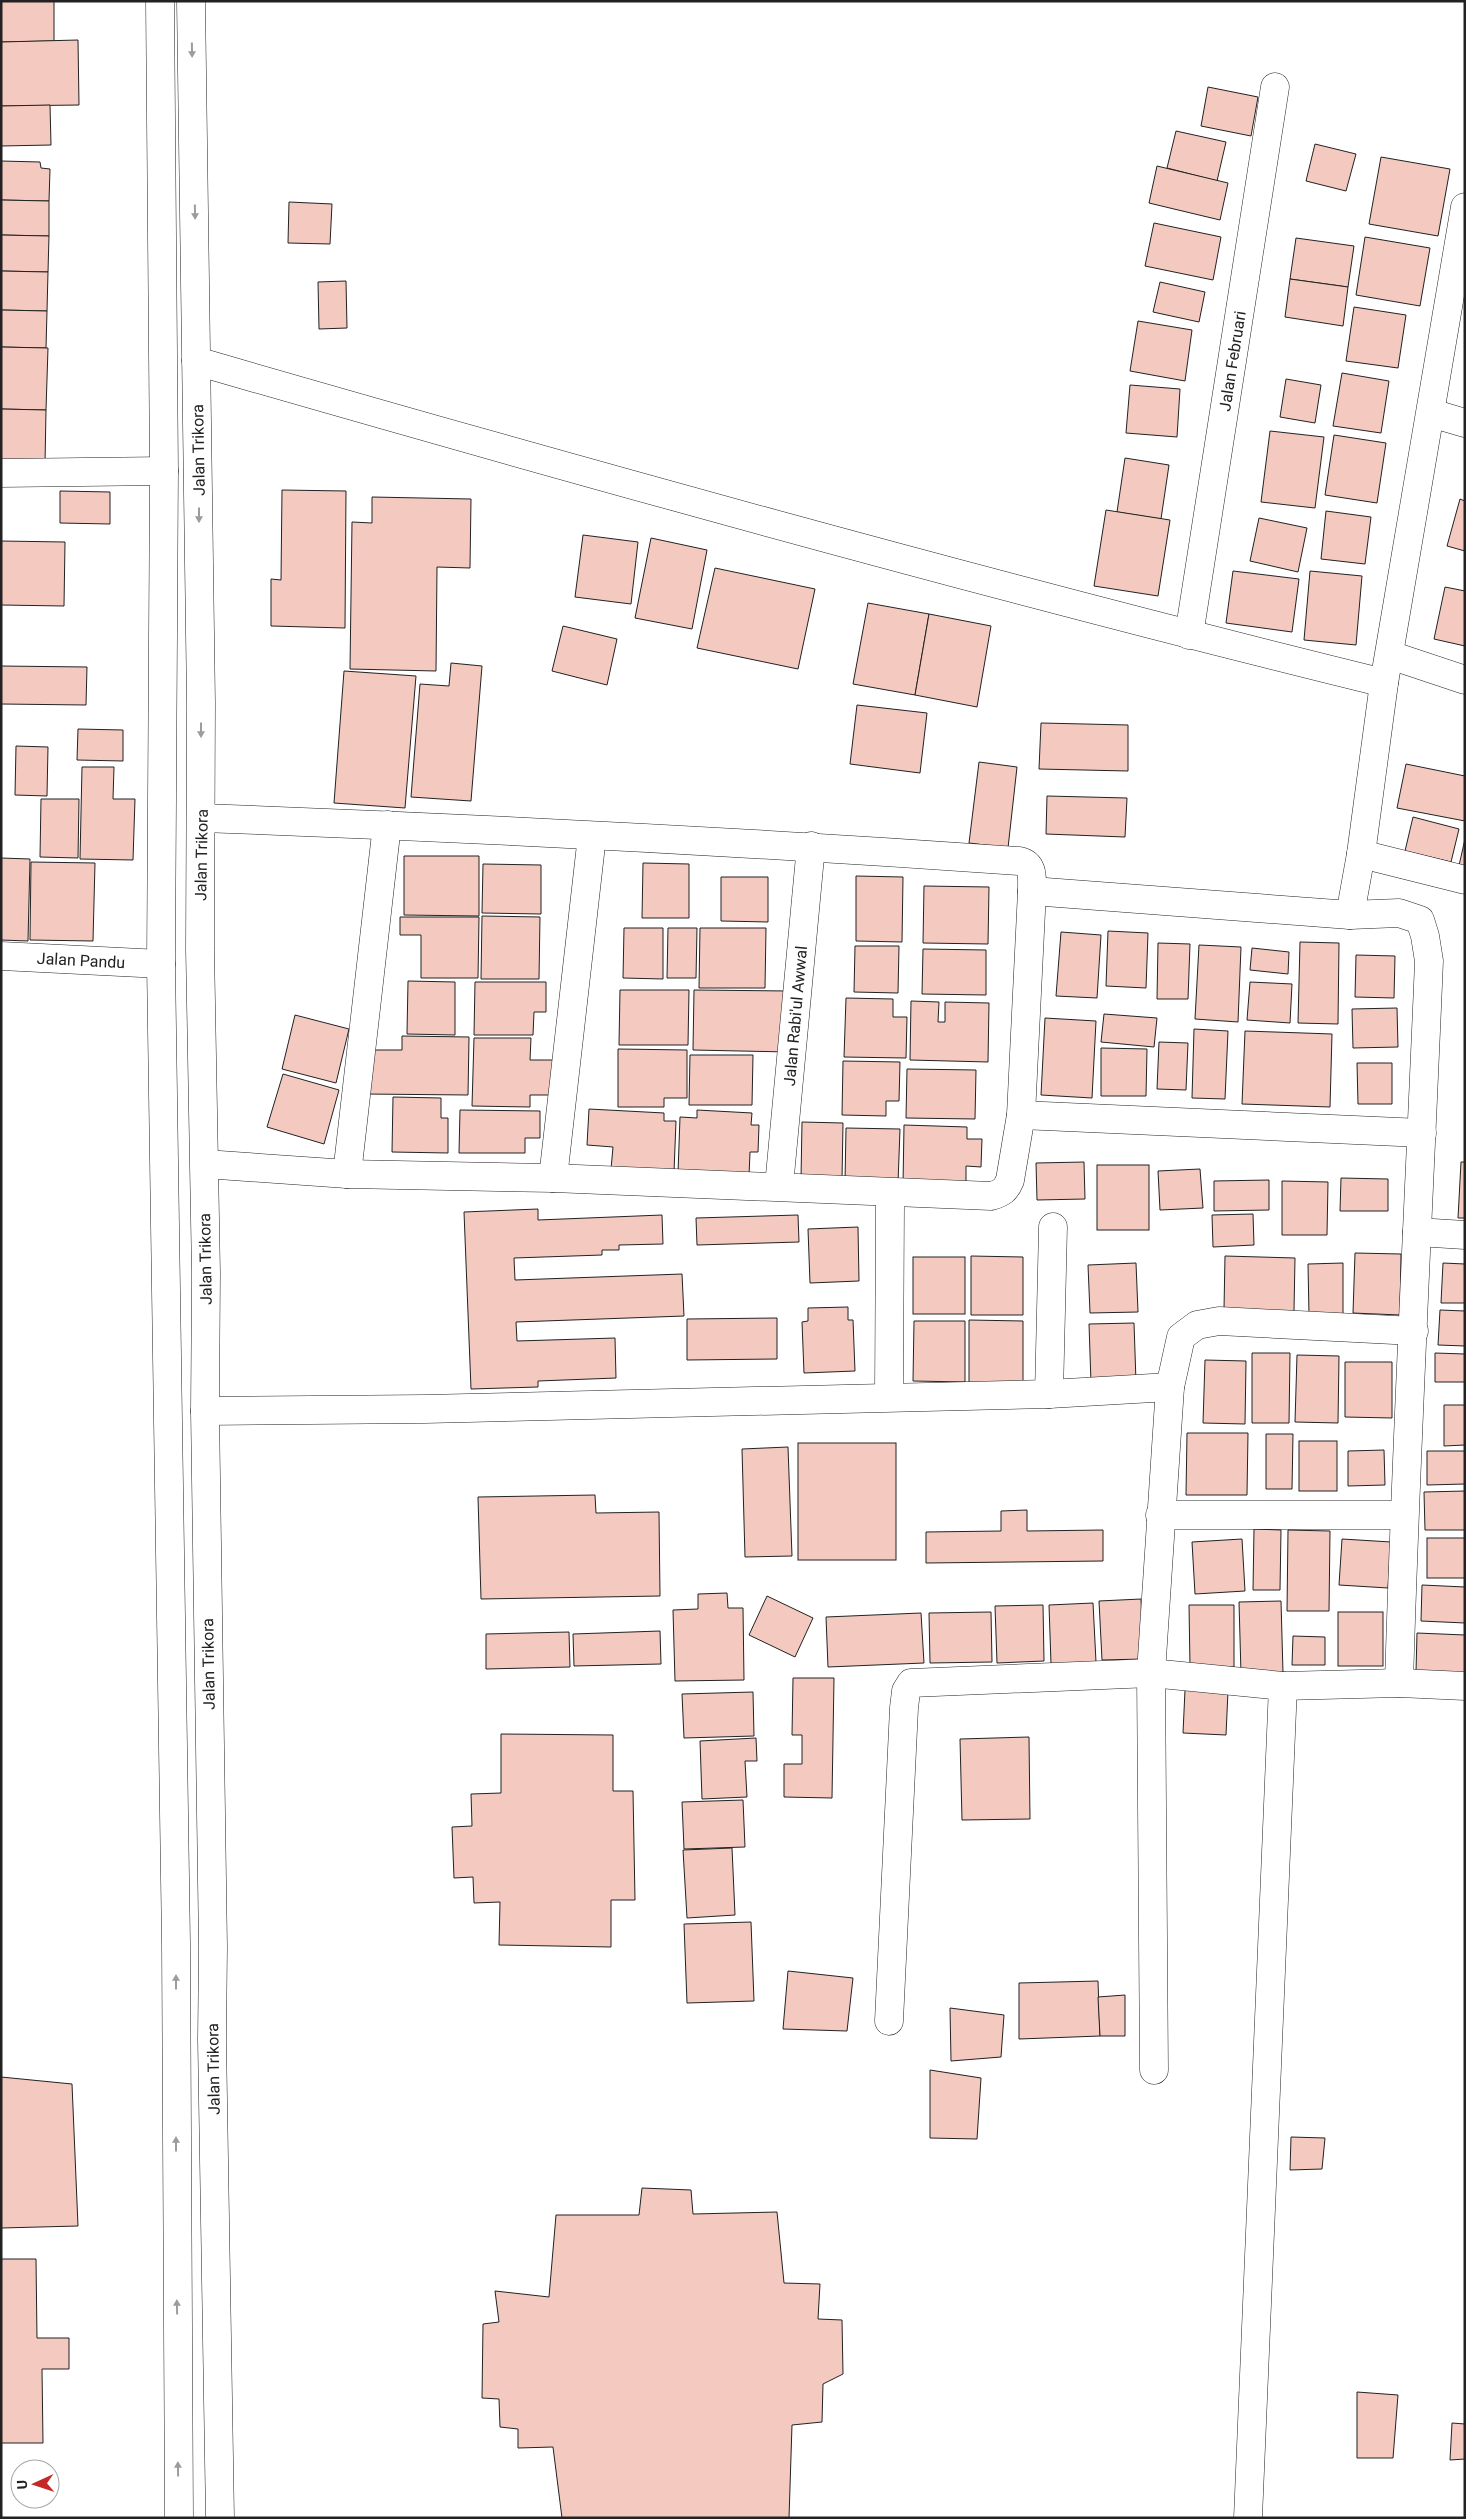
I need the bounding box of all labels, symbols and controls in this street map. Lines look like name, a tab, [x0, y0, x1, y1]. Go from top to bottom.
one-way arrow	[188, 42, 196, 58]
one-way arrow	[191, 205, 199, 221]
street label: Jalan Februari	[1215, 310, 1250, 413]
street label: Jalan Trikora	[188, 404, 209, 496]
one-way arrow	[195, 507, 203, 523]
one-way arrow	[197, 722, 205, 738]
street label: Jalan Trikora	[191, 809, 212, 901]
street label: Jalan Rabi'ul Awwal	[780, 945, 811, 1087]
street label: Jalan Pandu	[36, 949, 126, 972]
street label: Jalan Trikora	[195, 1213, 216, 1305]
street label: Jalan Trikora	[198, 1618, 219, 1710]
one-way arrow	[172, 1973, 180, 1989]
street label: Jalan Trikora	[203, 2023, 224, 2115]
one-way arrow	[172, 2136, 180, 2152]
one-way arrow	[173, 2298, 181, 2314]
north arrow	[10, 2459, 60, 2509]
one-way arrow	[174, 2461, 182, 2477]
text: U	[14, 2480, 30, 2490]

